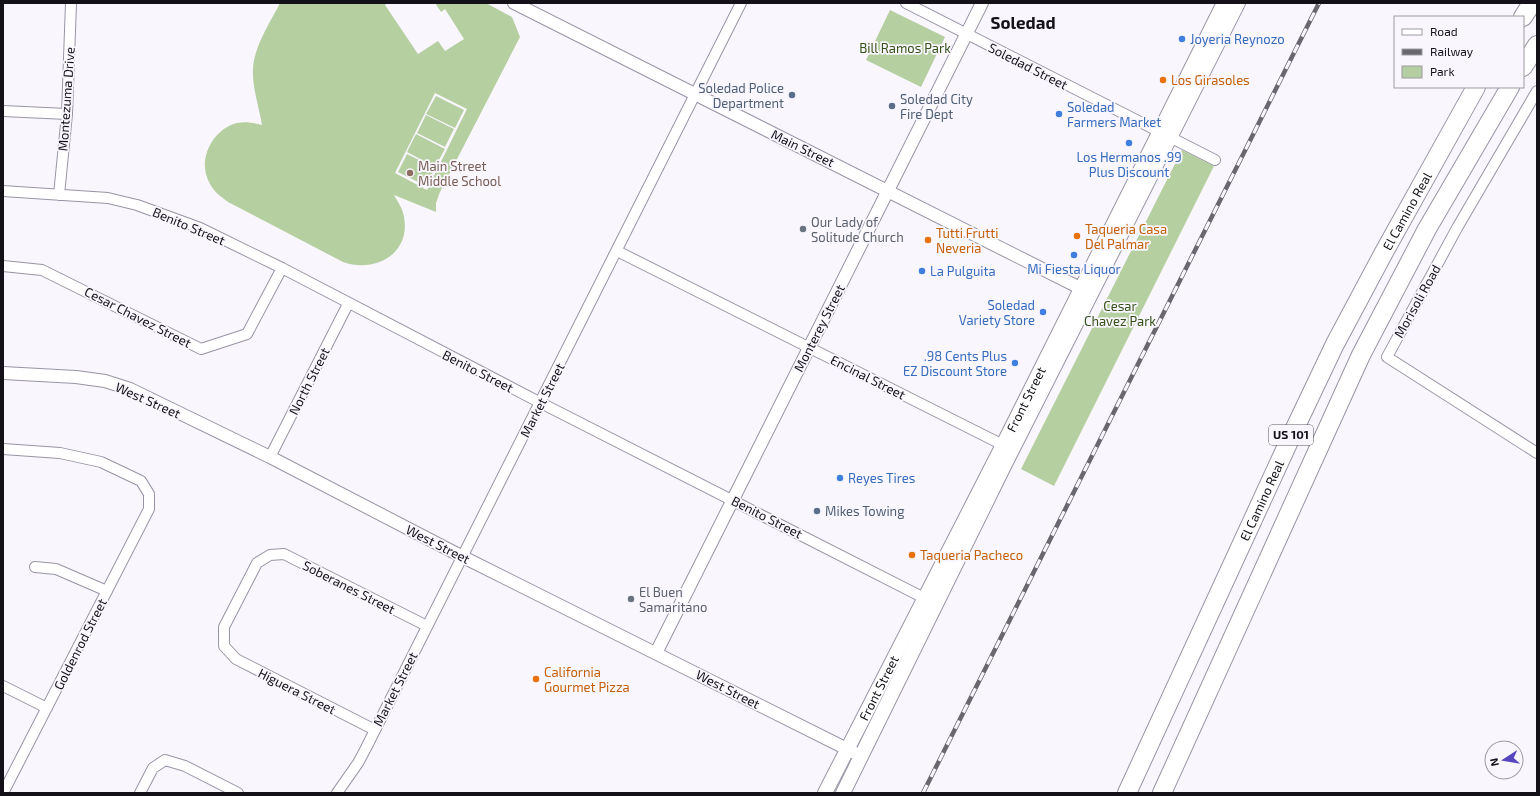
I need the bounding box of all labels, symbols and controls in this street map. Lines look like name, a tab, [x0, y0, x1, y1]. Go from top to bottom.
district label: Soledad	[990, 12, 1056, 32]
legend	[1394, 16, 1524, 88]
text: Road	[1430, 24, 1458, 38]
place label: Joyeria Reynozo	[1190, 31, 1285, 47]
marker: Joyeria Reynozo	[1177, 34, 1187, 44]
street label: Soledad Street	[986, 39, 1070, 93]
park label: Bill Ramos Park	[859, 40, 951, 56]
text: Railway	[1430, 44, 1474, 58]
street label: Montezuma Drive	[54, 46, 78, 152]
text: Park	[1430, 64, 1455, 78]
place label: Los Girasoles	[1171, 72, 1250, 88]
marker: Los Girasoles	[1158, 75, 1168, 85]
place label: Soledad Police Department	[698, 80, 784, 111]
marker: Soledad Police Department	[787, 90, 797, 100]
place label: Soledad City Fire Dept	[900, 91, 973, 122]
place label: Soledad Farmers Market	[1067, 99, 1161, 130]
marker: Soledad City Fire Dept	[887, 101, 897, 111]
marker: Soledad Farmers Market	[1054, 109, 1064, 119]
street label: Main Street	[769, 126, 837, 170]
marker: Los Hermanos .99 Plus Discount	[1124, 138, 1134, 148]
place label: Los Hermanos .99 Plus Discount	[1076, 149, 1182, 180]
place label: Main Street Middle School	[418, 158, 501, 189]
marker: Main Street Middle School	[405, 168, 415, 178]
street label: El Camino Real	[1379, 169, 1435, 253]
street label: Benito Street	[150, 204, 228, 248]
place label: Our Lady of Solitude Church	[811, 214, 904, 245]
place label: Taqueria Casa Del Palmar	[1085, 221, 1167, 252]
marker: Our Lady of Solitude Church	[798, 224, 808, 234]
place label: Tutti Frutti Neveria	[936, 225, 998, 256]
marker: Taqueria Casa Del Palmar	[1072, 231, 1082, 241]
marker: Tutti Frutti Neveria	[923, 235, 933, 245]
marker: Mi Fiesta Liquor	[1069, 250, 1079, 260]
place label: Mi Fiesta Liquor	[1027, 261, 1121, 277]
street label: Morisoli Road	[1390, 262, 1444, 340]
place label: La Pulguita	[930, 263, 996, 279]
marker: La Pulguita	[917, 266, 927, 276]
street label: Monterey Street	[790, 282, 848, 374]
street label: Cesar Chavez Street	[82, 283, 194, 351]
place label: Soledad Variety Store	[959, 297, 1035, 328]
park label: Cesar Chavez Park	[1084, 298, 1156, 329]
marker: Soledad Variety Store	[1038, 307, 1048, 317]
street label: North Street	[285, 345, 333, 417]
street label: Benito Street	[440, 346, 516, 396]
place label: .98 Cents Plus EZ Discount Store	[903, 348, 1007, 379]
street label: Encinal Street	[828, 351, 908, 403]
marker: .98 Cents Plus EZ Discount Store	[1010, 358, 1020, 368]
street label: Market Street	[516, 360, 568, 440]
street label: Front Street	[1003, 364, 1049, 435]
street label: West Street	[113, 379, 183, 421]
road number: US 101	[1269, 425, 1313, 445]
street label: El Camino Real	[1236, 458, 1287, 543]
place label: Reyes Tires	[848, 470, 915, 486]
marker: Reyes Tires	[835, 473, 845, 483]
street label: Benito Street	[729, 492, 805, 542]
place label: Mikes Towing	[825, 503, 904, 519]
marker: Mikes Towing	[812, 506, 822, 516]
street label: West Street	[403, 521, 473, 567]
place label: Taqueria Pacheco	[920, 547, 1023, 563]
marker: Taqueria Pacheco	[907, 550, 917, 560]
street label: Soberanes Street	[300, 557, 398, 617]
place label: El Buen Samaritano	[639, 584, 707, 615]
marker: El Buen Samaritano	[626, 594, 636, 604]
street label: Goldenrod Street	[50, 596, 110, 692]
street label: Market Street	[369, 649, 421, 729]
street label: Front Street	[855, 653, 902, 723]
place label: California Gourmet Pizza	[544, 664, 630, 695]
street label: Higuera Street	[256, 665, 339, 717]
street label: West Street	[693, 666, 763, 712]
marker: California Gourmet Pizza	[531, 674, 541, 684]
north arrow	[1484, 740, 1524, 780]
text: N	[1487, 757, 1501, 767]

